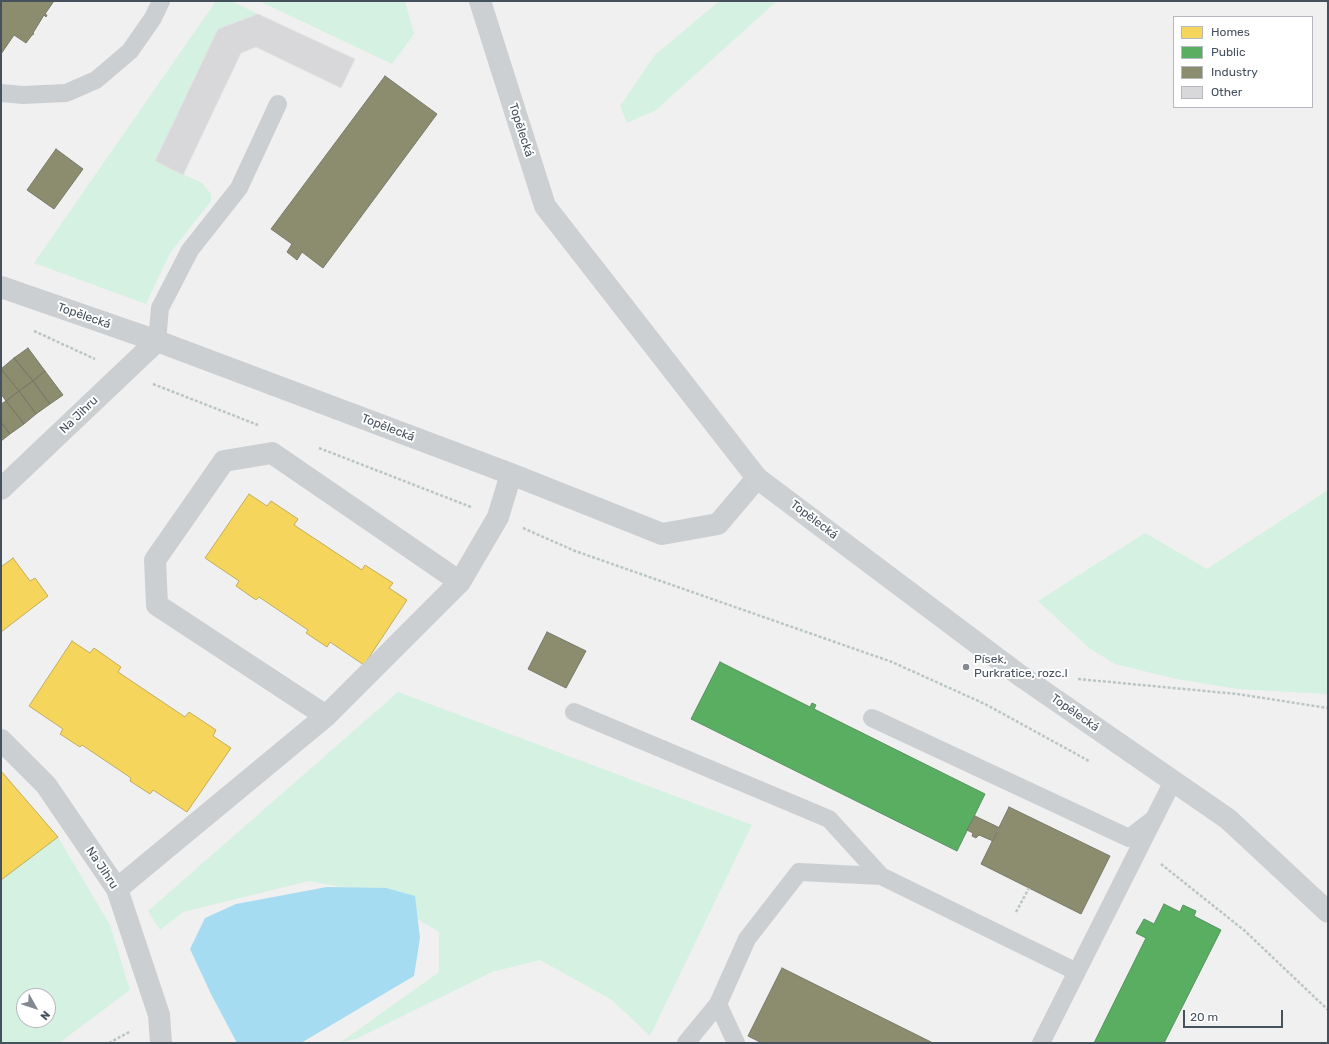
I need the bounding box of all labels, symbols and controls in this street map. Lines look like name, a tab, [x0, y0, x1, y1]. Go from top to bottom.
legend	[1173, 16, 1313, 108]
text: Homes	[1211, 25, 1250, 39]
text: Public	[1211, 45, 1246, 59]
text: Industry	[1211, 65, 1258, 79]
text: Other	[1211, 85, 1242, 99]
street label: Topělecká	[506, 101, 536, 159]
street label: Topělecká	[55, 300, 113, 332]
street label: Na Jihru	[57, 393, 101, 437]
street label: Topělecká	[360, 411, 416, 445]
street label: Topělecká	[788, 498, 840, 542]
place label: Písek, Purkratice, rozc.I	[974, 653, 1068, 681]
marker: Písek, Purkratice, rozc.I	[961, 662, 971, 672]
street label: Topělecká	[1048, 691, 1102, 735]
street label: Na Jihru	[83, 844, 121, 892]
north arrow	[16, 988, 56, 1028]
scale bar	[1185, 1002, 1285, 1028]
text: N	[37, 1008, 52, 1022]
text: 20 m	[1190, 1010, 1218, 1024]

